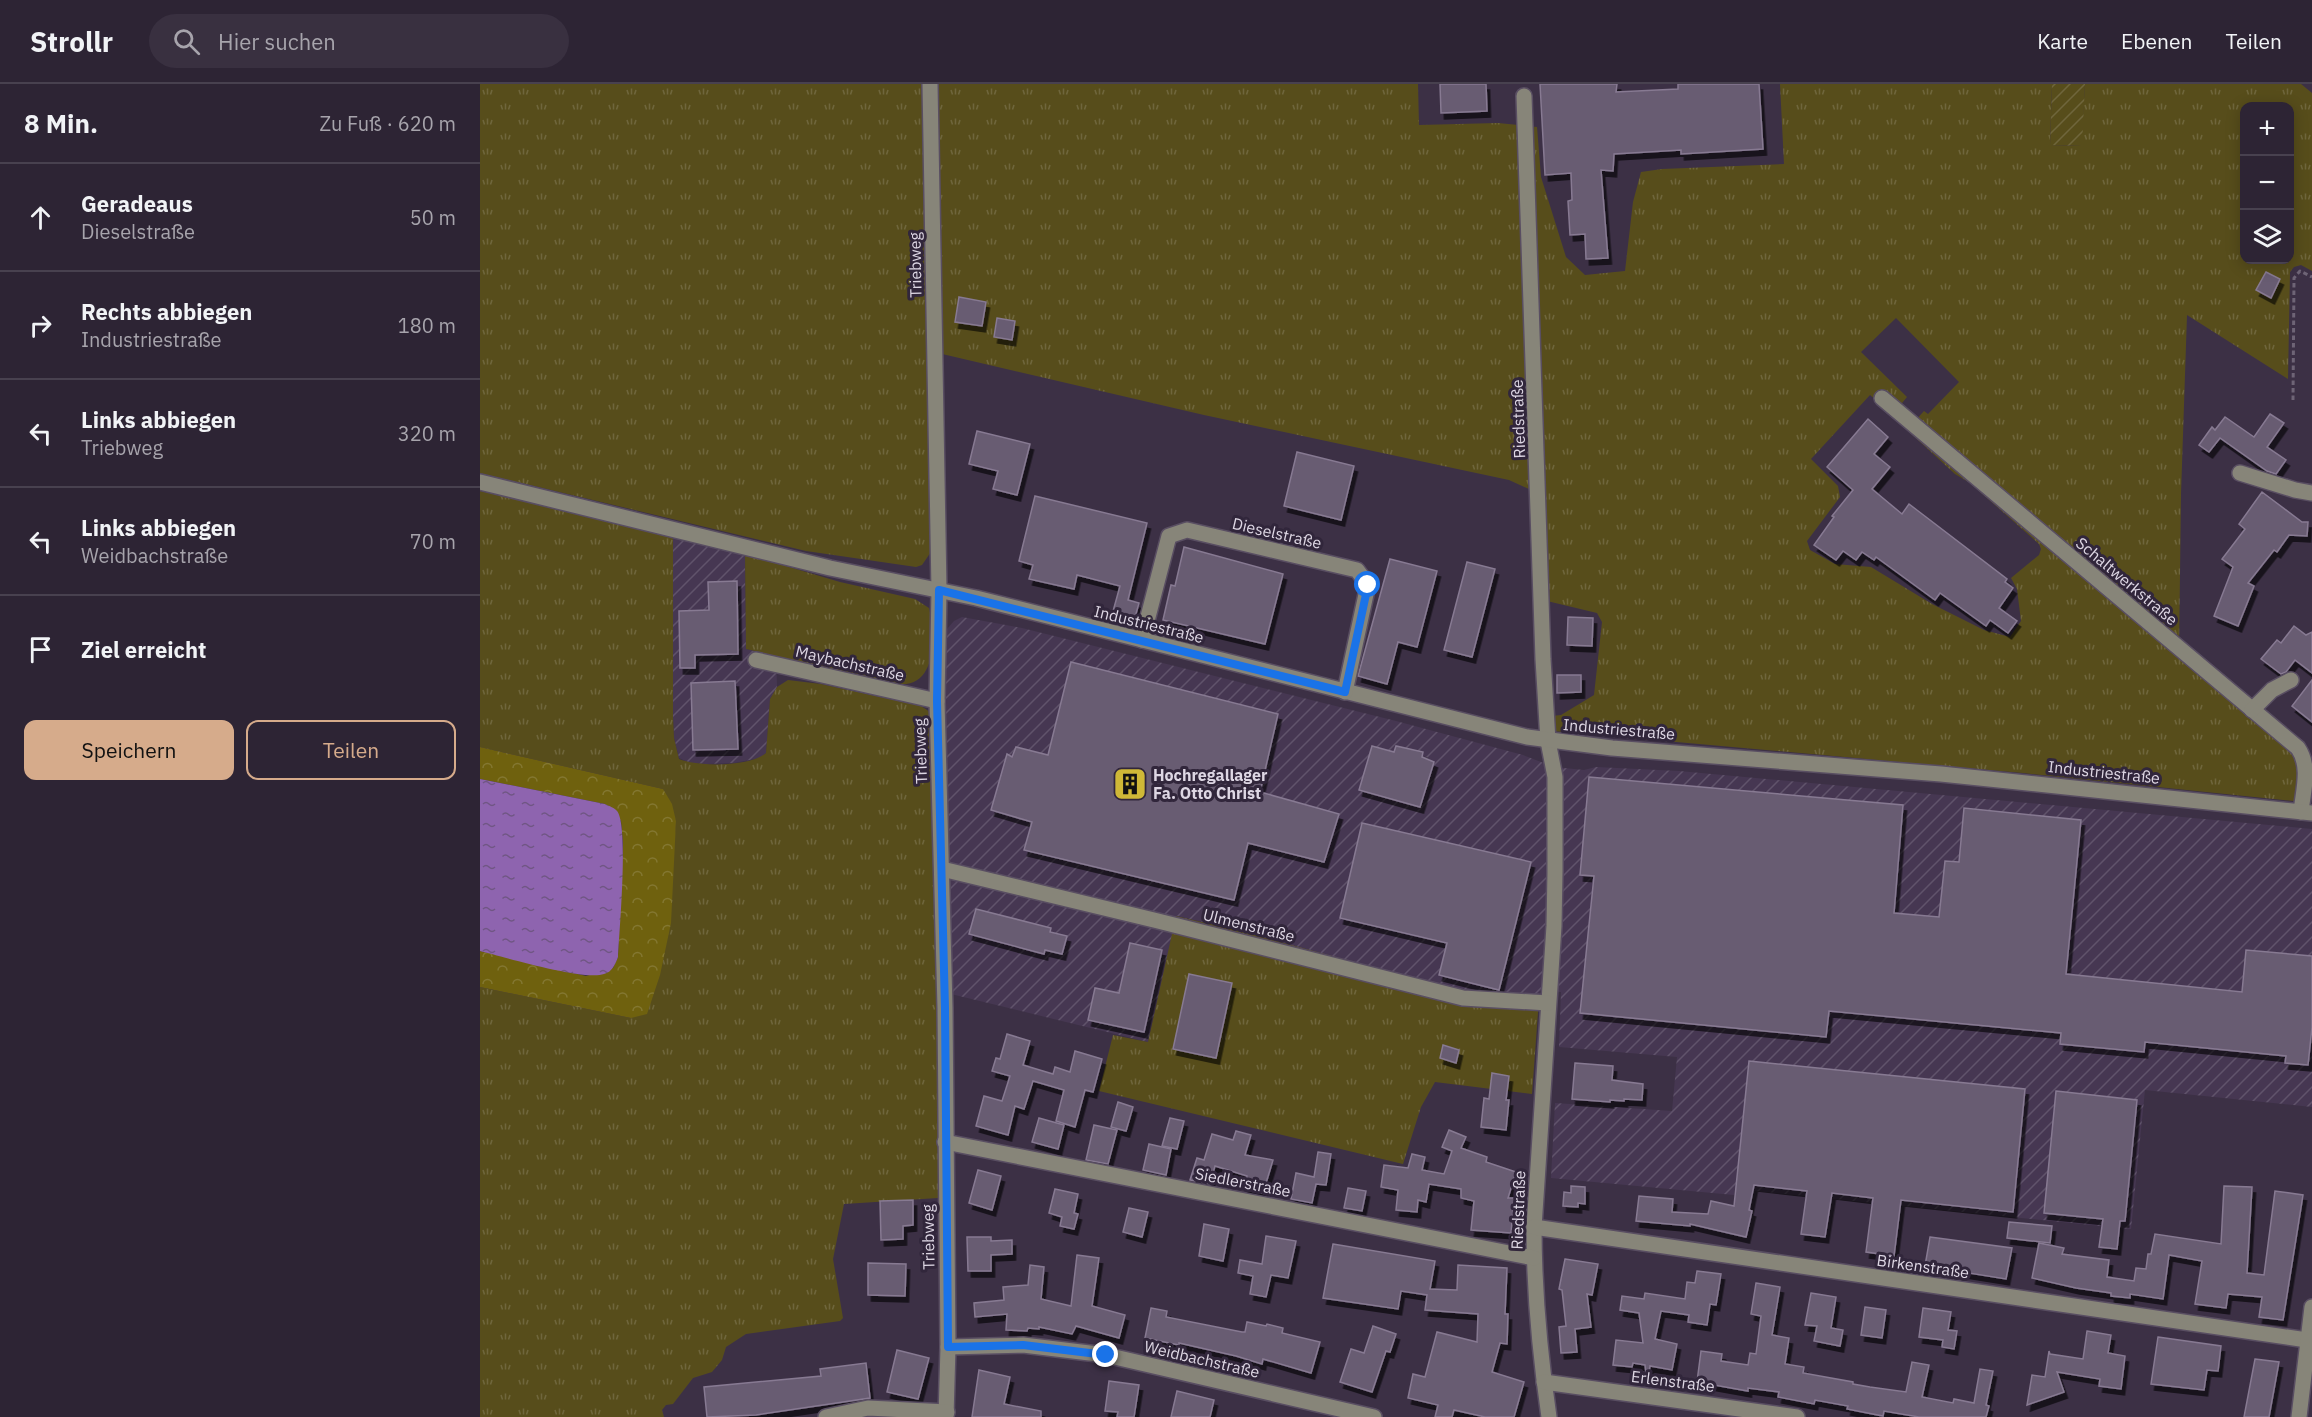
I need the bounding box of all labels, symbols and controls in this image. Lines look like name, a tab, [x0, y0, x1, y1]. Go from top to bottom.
search box	[149, 14, 569, 68]
text: Strollr	[30, 23, 113, 60]
icon: search	[170, 25, 203, 58]
text: Hier suchen	[218, 27, 336, 56]
text: Karte	[2037, 27, 2088, 55]
text: Ebenen	[2121, 27, 2192, 55]
text: Teilen	[2225, 27, 2282, 55]
map controls	[2240, 102, 2294, 264]
button: +	[2240, 102, 2294, 156]
text: 8 Min.	[24, 106, 98, 140]
text: Zu Fuß · 620 m	[319, 110, 456, 137]
button: −	[2240, 156, 2294, 210]
text: Geradeaus	[81, 189, 193, 218]
icon: ahead	[24, 201, 57, 234]
text: 50 m	[410, 204, 456, 231]
button: layers	[2240, 210, 2294, 264]
text: Dieselstraße	[81, 218, 195, 245]
street label: Triebweg	[904, 231, 926, 298]
text: Rechts abbiegen	[81, 297, 252, 326]
icon: right	[24, 309, 57, 342]
text: 180 m	[398, 312, 456, 339]
text: Industriestraße	[81, 326, 222, 353]
street label: Riedstraße	[1507, 379, 1529, 459]
text: Links abbiegen	[81, 405, 236, 434]
icon: left	[24, 417, 57, 450]
text: 320 m	[398, 420, 456, 447]
text: Triebweg	[81, 434, 163, 461]
text: Links abbiegen	[81, 513, 236, 542]
street label: Dieselstraße	[1230, 513, 1324, 553]
icon: left	[24, 525, 57, 558]
text: 70 m	[410, 528, 456, 555]
street label: Schaltwerkstraße	[2072, 533, 2182, 630]
text: Weidbachstraße	[81, 542, 228, 569]
route start	[1354, 571, 1380, 597]
street label: Industriestraße	[1092, 601, 1206, 647]
icon: arrive	[24, 633, 57, 666]
text: Ziel erreicht	[81, 635, 206, 664]
street label: Maybachstraße	[794, 641, 907, 685]
street label: Industriestraße	[1562, 714, 1676, 744]
street label: Triebweg	[909, 717, 931, 784]
button: Speichern	[24, 720, 234, 780]
button: Teilen	[246, 720, 456, 780]
street label: Industriestraße	[2047, 756, 2161, 788]
place label: Hochregallager Fa. Otto Christ	[1153, 765, 1268, 803]
building icon: Hochregallager Fa. Otto Christ	[1112, 766, 1148, 802]
street label: Ulmenstraße	[1201, 904, 1297, 946]
street label: Siedlerstraße	[1193, 1163, 1293, 1201]
street label: Riedstraße	[1507, 1170, 1529, 1250]
street label: Triebweg	[917, 1203, 939, 1270]
street label: Birkenstraße	[1876, 1250, 1971, 1282]
street label: Weidbachstraße	[1142, 1336, 1262, 1382]
route end	[1092, 1341, 1118, 1367]
street label: Erlenstraße	[1630, 1366, 1716, 1396]

